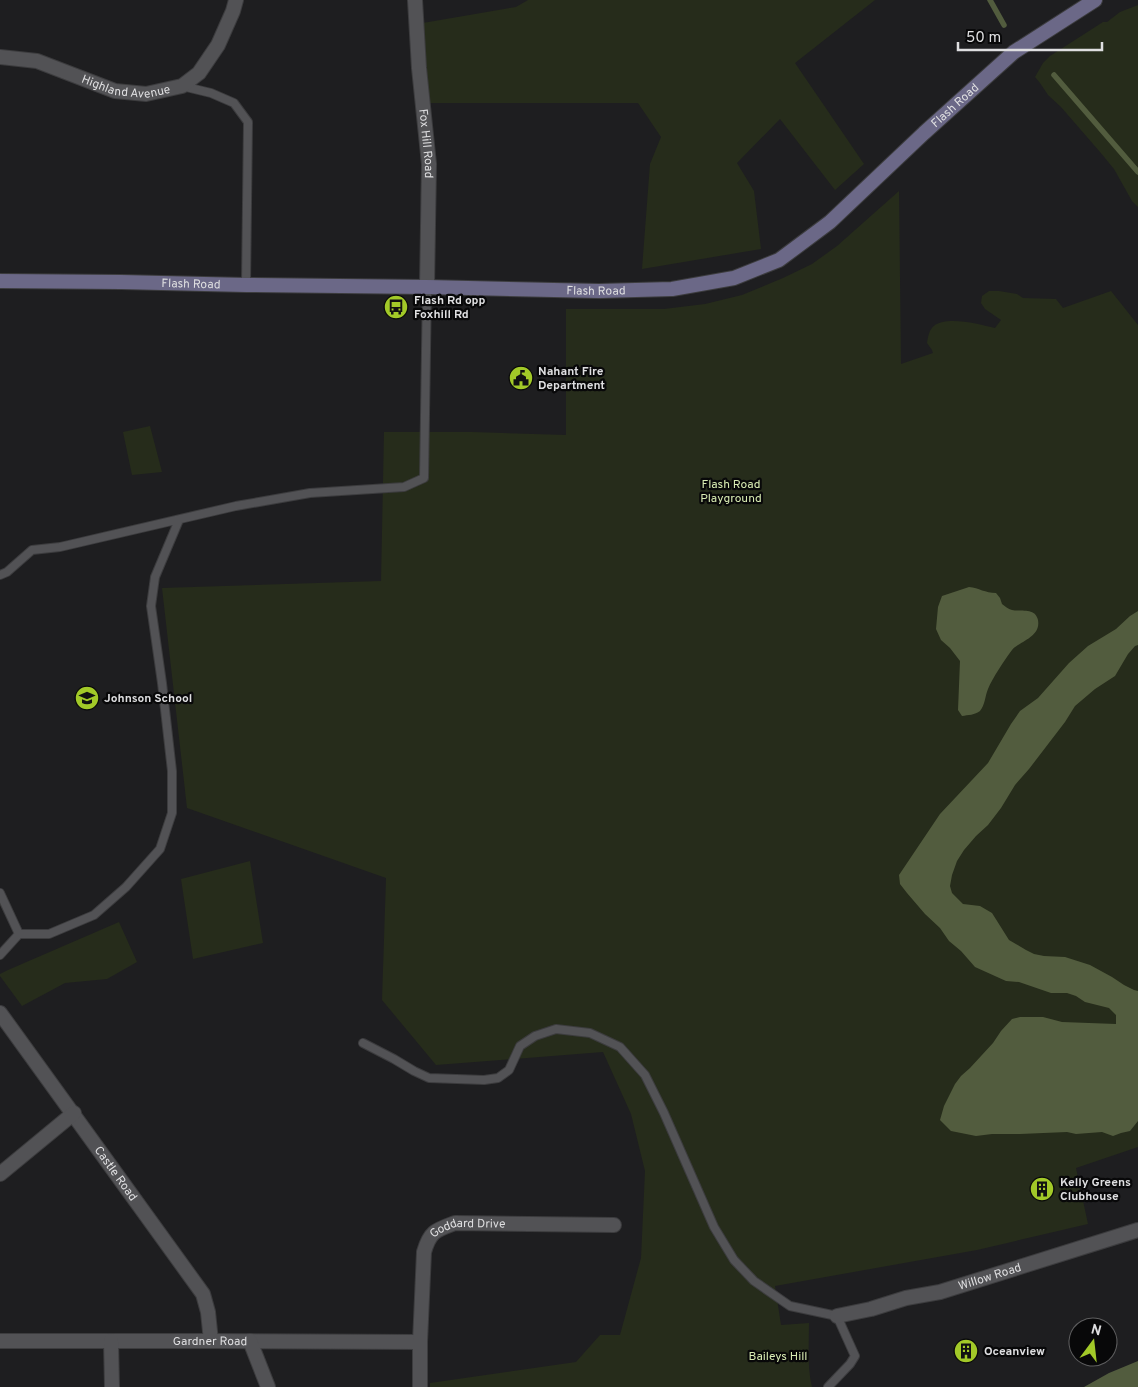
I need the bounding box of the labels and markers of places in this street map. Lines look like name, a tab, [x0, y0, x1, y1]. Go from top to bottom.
place label: Flash Rd opp Foxhill Rd	[414, 293, 485, 323]
bus stop icon: Flash Rd opp Foxhill Rd	[383, 294, 409, 320]
place label: Nahant Fire Department	[538, 364, 605, 394]
public building icon: Nahant Fire Department	[508, 365, 534, 391]
school or university icon: Johnson School	[74, 685, 100, 711]
place label: Johnson School	[104, 691, 192, 707]
place label: Kelly Greens Clubhouse	[1060, 1175, 1131, 1205]
building icon: Kelly Greens Clubhouse	[1029, 1176, 1055, 1202]
building icon: Oceanview	[953, 1338, 979, 1364]
place label: Oceanview	[984, 1344, 1045, 1360]

